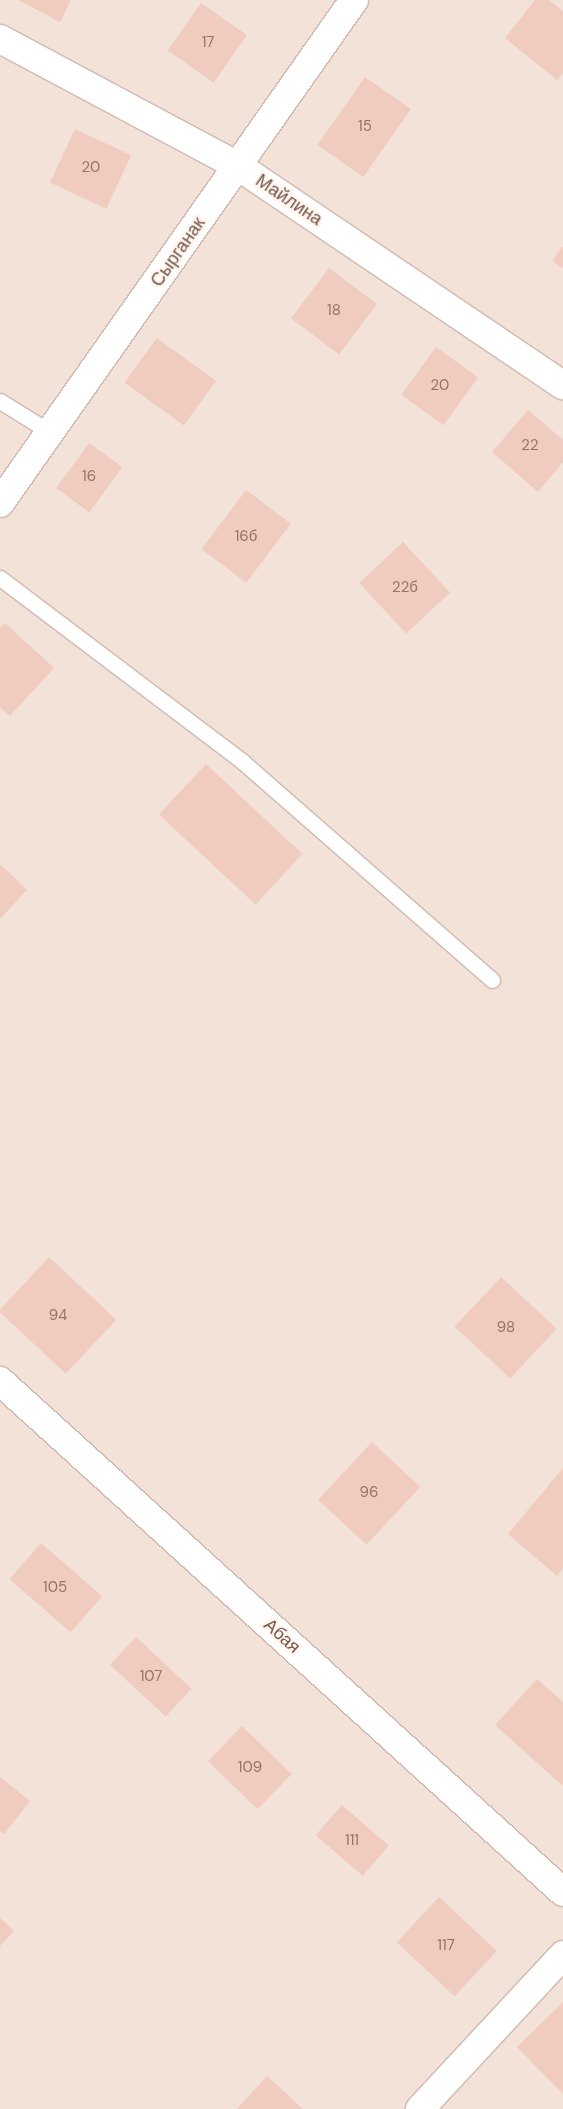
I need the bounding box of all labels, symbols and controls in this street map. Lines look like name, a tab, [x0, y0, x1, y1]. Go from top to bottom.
house number: 17	[202, 34, 214, 52]
house number: 15	[358, 118, 372, 136]
house number: 20	[82, 159, 100, 177]
street label: Майлина	[252, 170, 326, 230]
street label: Сырганак	[146, 213, 210, 291]
house number: 18	[327, 302, 341, 320]
house number: 20	[431, 377, 449, 395]
house number: 22	[521, 437, 539, 455]
house number: 16	[82, 468, 96, 486]
house number: 16б	[235, 528, 257, 546]
house number: 22б	[392, 579, 418, 597]
house number: 94	[49, 1307, 67, 1325]
house number: 98	[497, 1319, 515, 1337]
house number: 96	[360, 1484, 378, 1502]
house number: 105	[43, 1579, 67, 1597]
street label: Абая	[259, 1614, 305, 1658]
house number: 107	[140, 1668, 162, 1686]
house number: 109	[238, 1759, 262, 1777]
house number: 111	[345, 1832, 359, 1850]
house number: 117	[437, 1937, 455, 1955]

